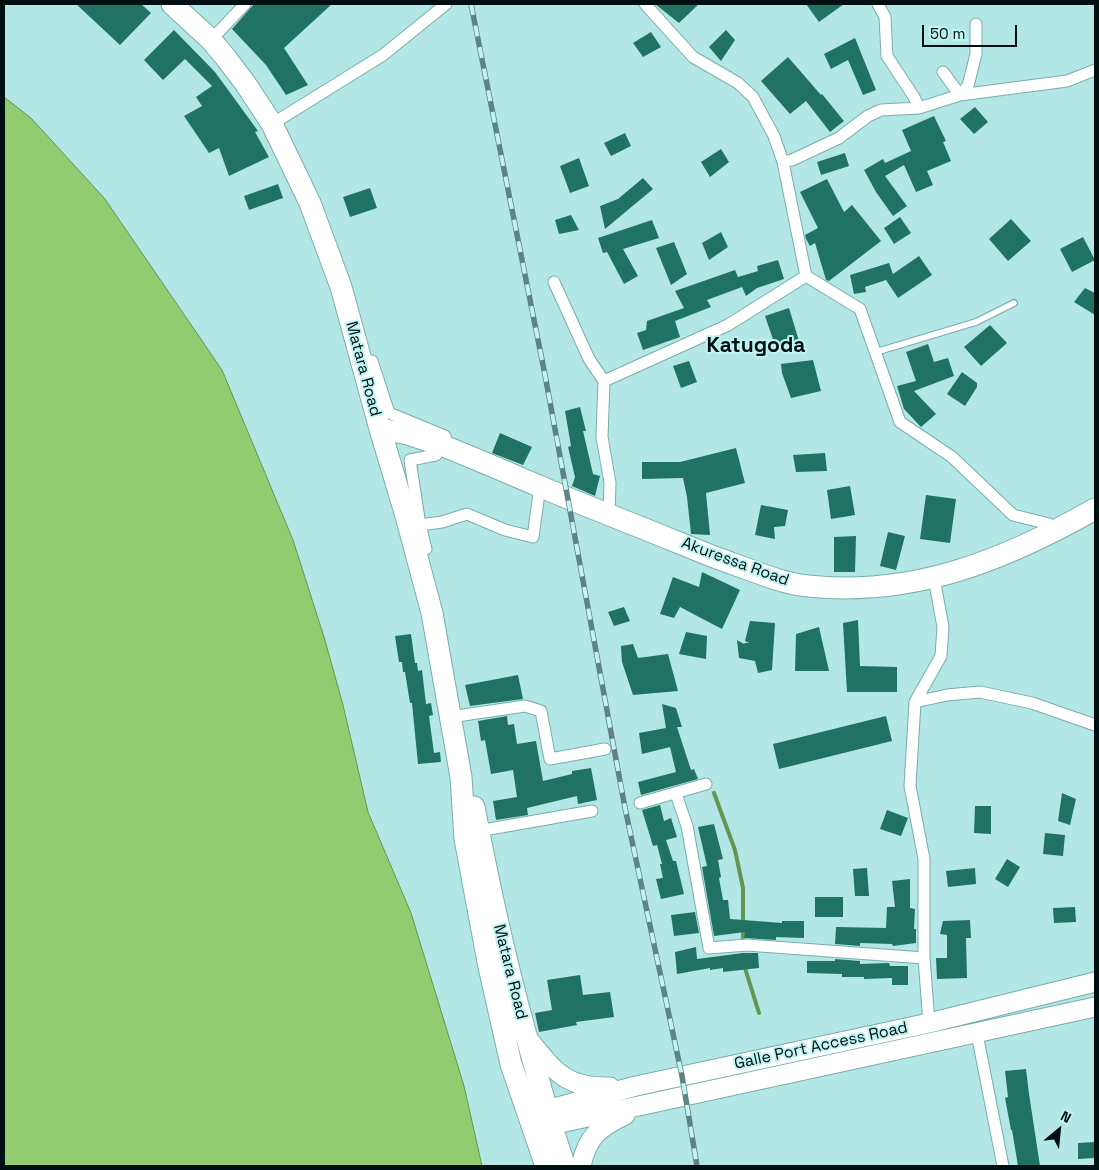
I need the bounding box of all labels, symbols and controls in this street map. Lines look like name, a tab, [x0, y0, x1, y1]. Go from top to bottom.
scale bar	[924, 15, 1019, 47]
text: 50 m	[930, 24, 965, 43]
street label: Matara Road	[341, 319, 385, 419]
district label: Katugoda	[707, 333, 805, 359]
street label: Akuressa Road	[679, 534, 791, 590]
street label: Matara Road	[489, 922, 531, 1022]
street label: Galle Port Access Road	[733, 1018, 909, 1074]
north arrow	[1034, 1105, 1084, 1155]
text: N	[1058, 1107, 1074, 1127]

